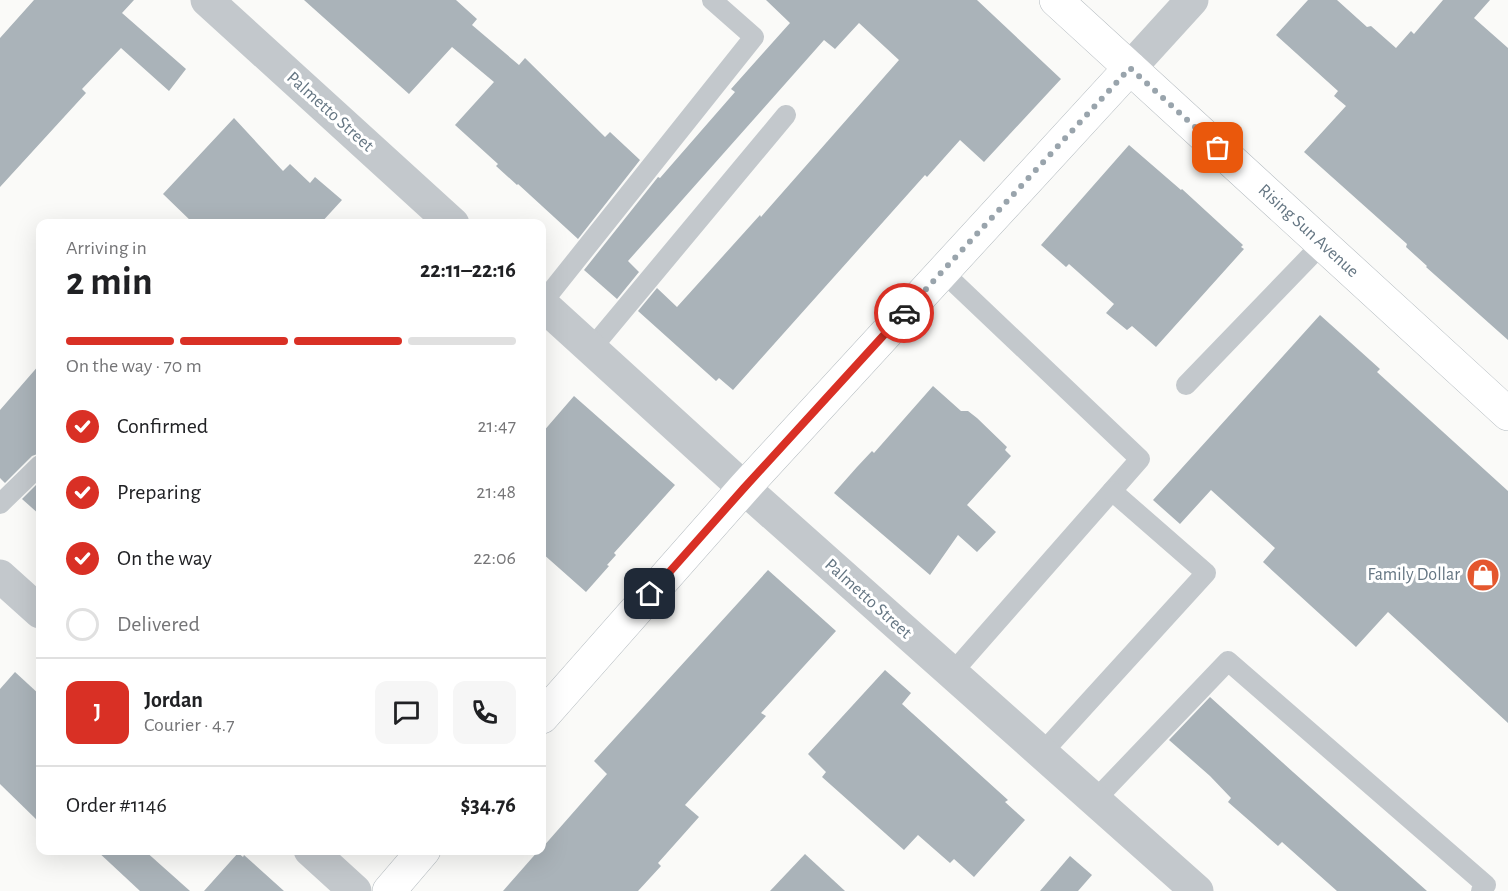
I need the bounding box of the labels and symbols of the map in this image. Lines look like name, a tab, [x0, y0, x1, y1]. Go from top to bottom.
street label: Palmetto Street	[283, 69, 377, 156]
pin	[1192, 122, 1243, 173]
street label: Rising Sun Avenue	[1255, 181, 1362, 281]
courier	[874, 283, 934, 343]
street label: Palmetto Street	[821, 556, 915, 643]
shop icon: Family Dollar	[1465, 557, 1501, 593]
place label: Family Dollar	[1367, 566, 1460, 584]
pin	[624, 568, 675, 619]

